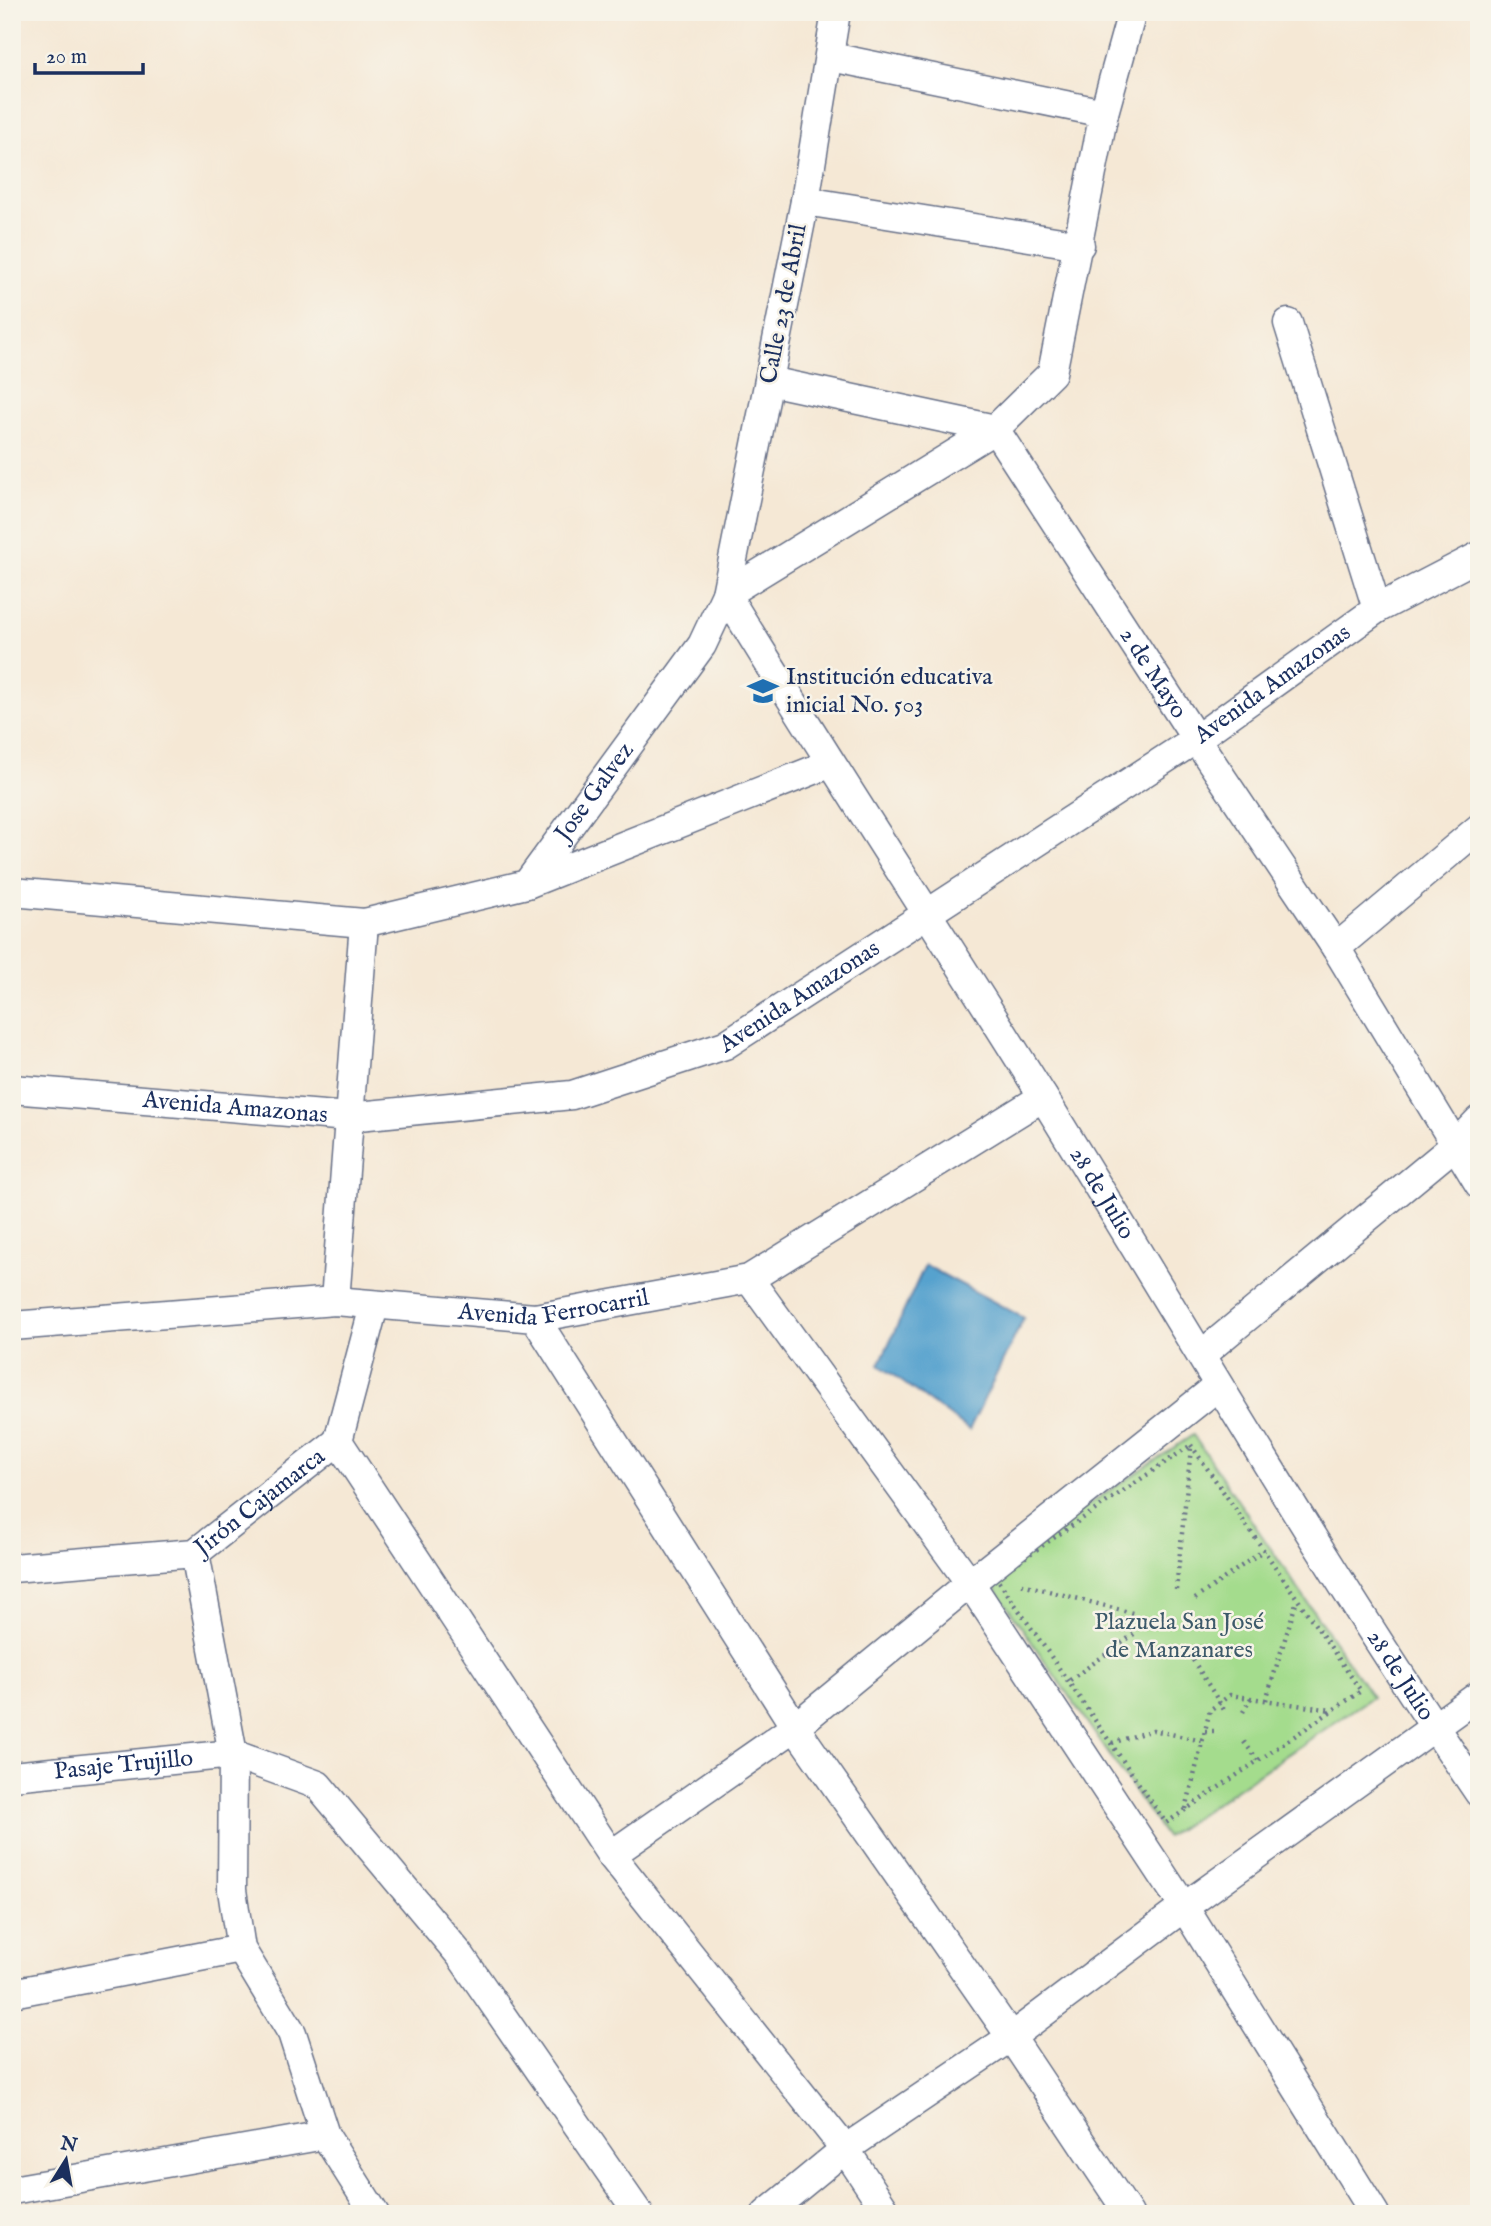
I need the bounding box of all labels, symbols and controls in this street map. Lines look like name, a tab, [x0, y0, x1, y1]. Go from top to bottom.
scale bar	[35, 32, 144, 76]
text: 20 m	[46, 44, 87, 71]
street label: Calle 23 de Abril	[753, 221, 815, 387]
street label: Avenida Amazonas	[1187, 617, 1357, 751]
street label: 2 de Mayo	[1112, 622, 1194, 725]
place label: Institución educativa inicial No. 503	[786, 662, 993, 721]
school or university icon: Institución educativa inicial No. 503	[746, 674, 780, 708]
street label: Jose Galvez	[546, 736, 641, 850]
street label: Avenida Amazonas	[712, 933, 886, 1061]
street label: Avenida Amazonas	[140, 1084, 329, 1131]
street label: 28 de Julio	[1062, 1142, 1142, 1245]
street label: Avenida Ferrocarril	[456, 1282, 652, 1334]
street label: Jirón Cajamarca	[186, 1441, 332, 1565]
park label: Plazuela San José de Manzanares	[1094, 1607, 1264, 1666]
street label: 28 de Julio	[1360, 1624, 1442, 1727]
street label: Pasaje Trujillo	[52, 1743, 195, 1787]
north arrow	[32, 2124, 102, 2194]
text: N	[58, 2132, 80, 2159]

